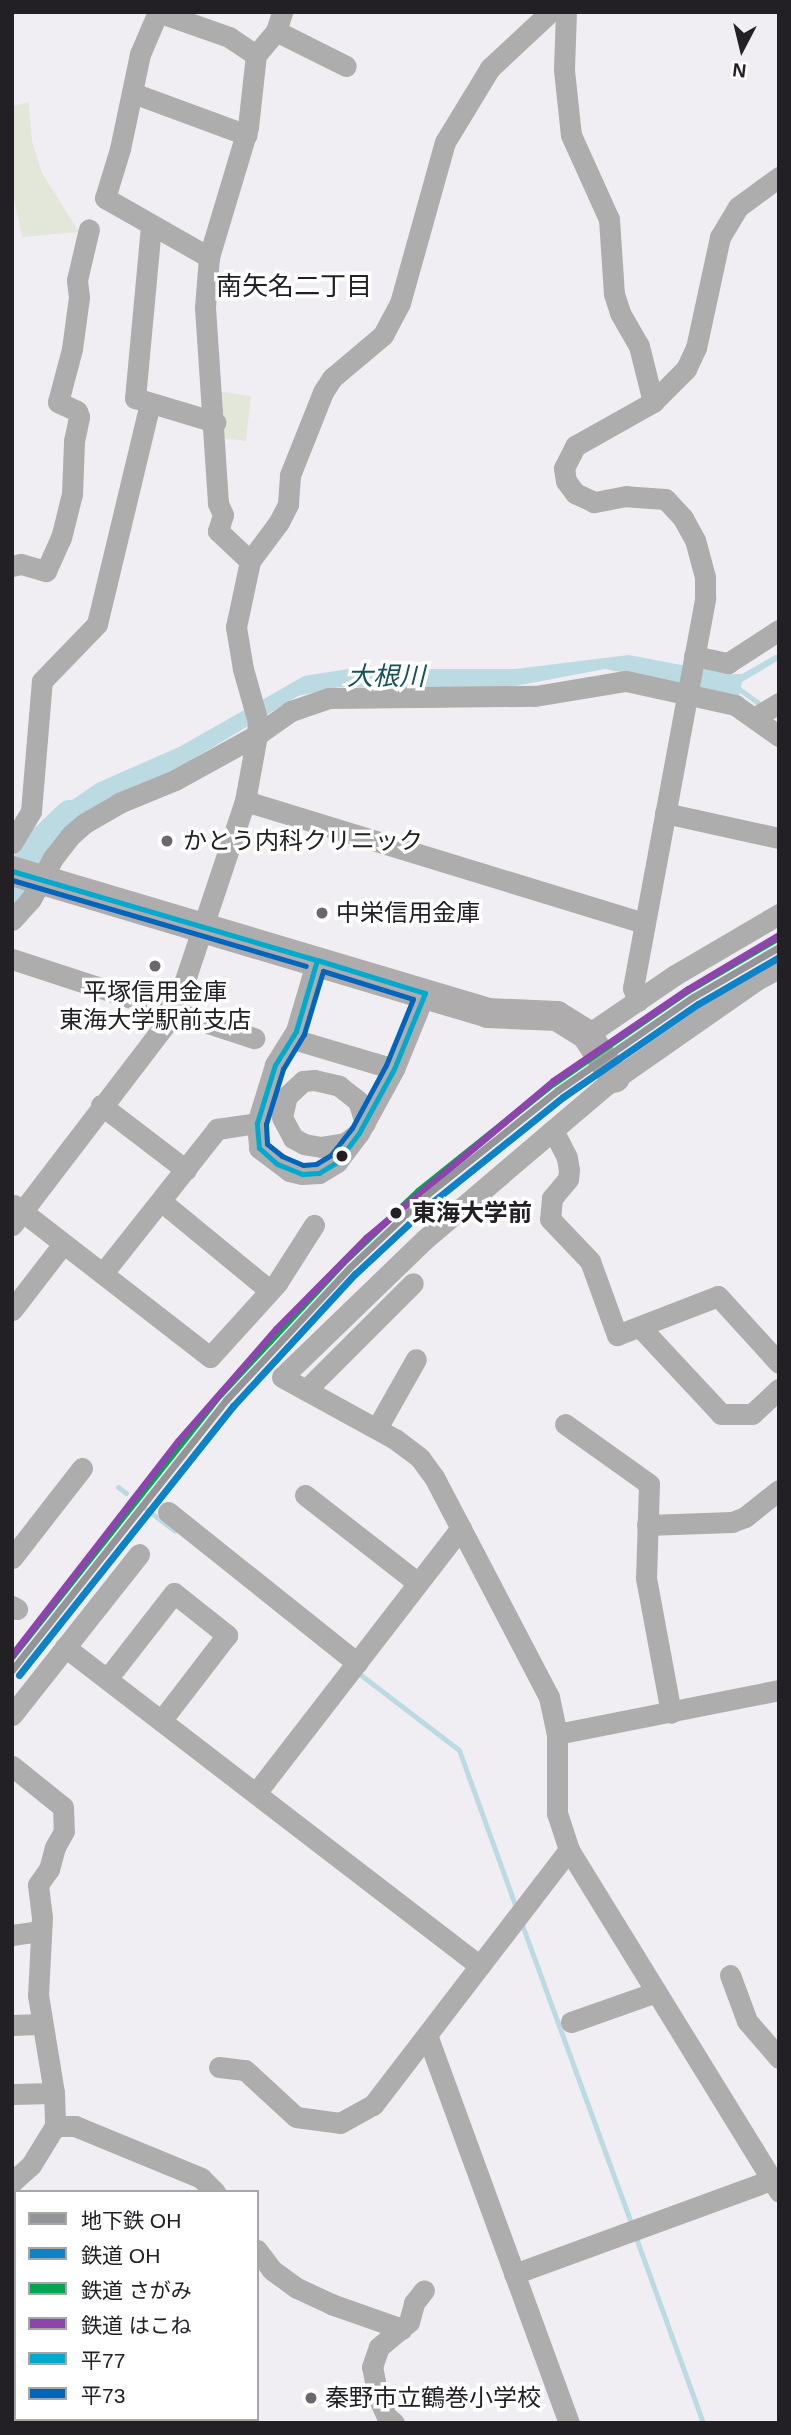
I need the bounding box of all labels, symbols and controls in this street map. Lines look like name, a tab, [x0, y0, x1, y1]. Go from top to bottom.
north arrow	[707, 14, 777, 84]
text: N	[731, 59, 747, 82]
district label: 南矢名二丁目	[216, 271, 372, 303]
water label: 大根川	[347, 661, 425, 693]
place label: かとう内科クリニック	[183, 827, 423, 855]
marker: かとう内科クリニック	[157, 831, 177, 851]
place label: 中栄信用金庫	[336, 899, 480, 927]
marker: 中栄信用金庫	[314, 905, 330, 921]
marker: 平塚信用金庫 東海大学駅前支店	[147, 958, 163, 974]
place label: 平塚信用金庫 東海大学駅前支店	[59, 978, 251, 1034]
unlabelled marker	[335, 1149, 349, 1163]
place label: 東海大学前	[412, 1199, 532, 1227]
marker: 東海大学前	[386, 1203, 406, 1223]
legend	[14, 2190, 259, 2421]
text: 地下鉄 OH	[81, 2209, 181, 2232]
text: 鉄道 OH	[81, 2244, 160, 2267]
text: 鉄道 さがみ	[81, 2279, 192, 2302]
text: 鉄道 はこね	[81, 2314, 192, 2337]
text: 平77	[81, 2349, 125, 2372]
text: 平73	[81, 2384, 125, 2407]
place label: 秦野市立鶴巻小学校	[325, 2384, 541, 2412]
marker: 秦野市立鶴巻小学校	[303, 2390, 319, 2406]

